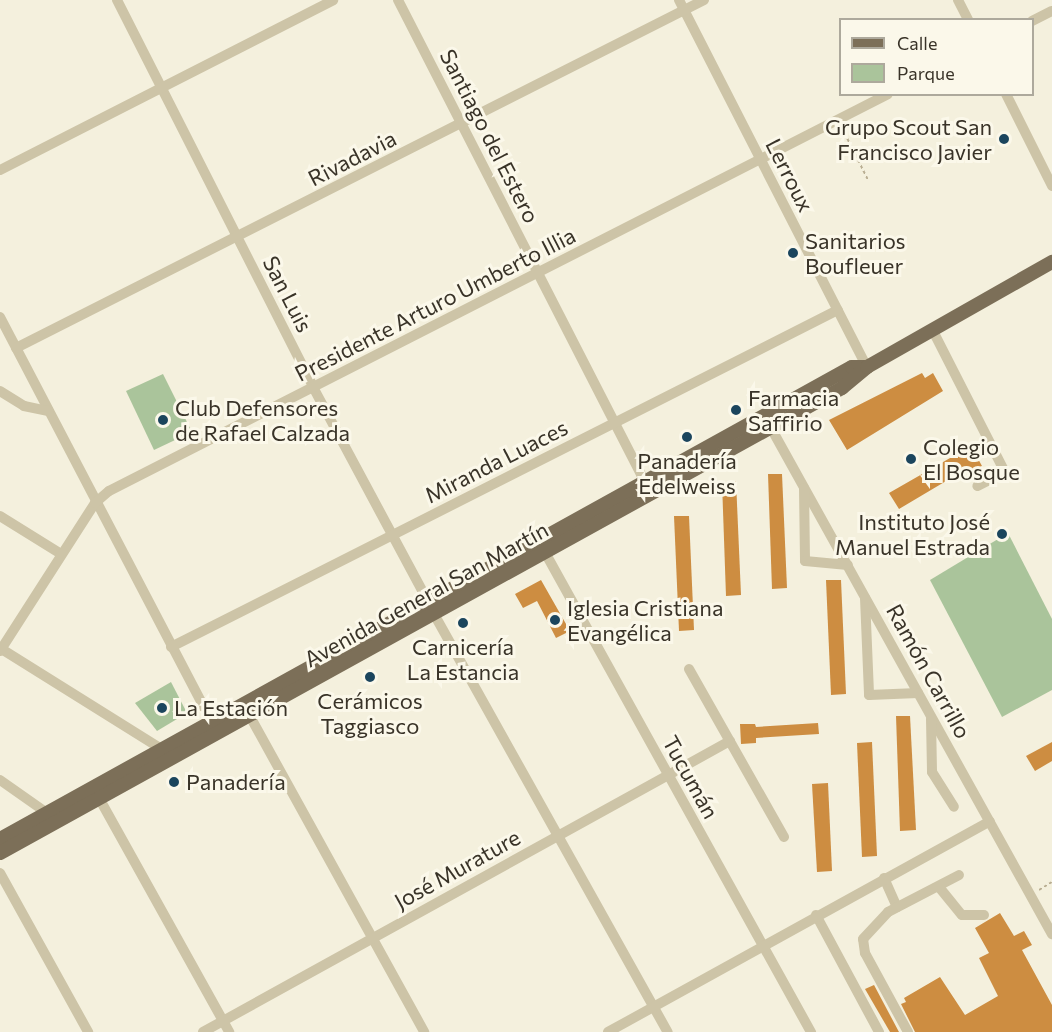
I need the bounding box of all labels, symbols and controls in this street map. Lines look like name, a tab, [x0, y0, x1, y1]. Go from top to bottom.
legend	[839, 18, 1034, 96]
text: Calle	[897, 32, 937, 54]
street label: Santiago del Estero	[435, 45, 545, 227]
text: Parque	[897, 62, 955, 84]
place label: Grupo Scout San Francisco Javier	[825, 113, 992, 164]
street label: Rivadavia	[304, 125, 400, 191]
marker: Grupo Scout San Francisco Javier	[997, 132, 1011, 146]
street label: Lerroux	[760, 134, 820, 216]
street label: Presidente Arturo Umberto Illia	[290, 222, 580, 386]
place label: Sanitarios Boufleuer	[805, 227, 906, 278]
marker: Sanitarios Boufleuer	[786, 246, 800, 260]
street label: San Luis	[258, 252, 318, 336]
place label: Farmacia Saffirio	[748, 384, 839, 436]
place label: Club Defensores de Rafael Calzada	[175, 394, 350, 446]
marker: Farmacia Saffirio	[729, 403, 743, 417]
marker: Club Defensores de Rafael Calzada	[156, 413, 170, 427]
street label: Miranda Luaces	[420, 414, 572, 508]
marker: Panadería Edelweiss	[680, 430, 694, 444]
place label: Colegio El Bosque	[923, 433, 1020, 484]
place label: Panadería Edelweiss	[637, 447, 737, 499]
marker: Colegio El Bosque	[904, 452, 918, 466]
place label: Instituto José Manuel Estrada	[835, 508, 990, 560]
street label: Avenida General San Martín	[299, 516, 553, 672]
marker: Instituto José Manuel Estrada	[995, 527, 1009, 541]
place label: Iglesia Cristiana Evangélica	[567, 594, 723, 646]
street label: Ramón Carrillo	[881, 599, 977, 743]
marker: Iglesia Cristiana Evangélica	[548, 613, 562, 627]
marker: Carnicería La Estancia	[456, 616, 470, 630]
place label: Carnicería La Estancia	[407, 633, 519, 684]
marker: Cerámicos Taggiasco	[363, 670, 377, 684]
place label: Cerámicos Taggiasco	[317, 687, 423, 738]
place label: La Estación	[174, 695, 288, 721]
marker: La Estación	[155, 701, 169, 715]
street label: Tucumán	[657, 731, 725, 823]
place label: Panadería	[186, 769, 286, 795]
marker: Panadería	[167, 775, 181, 789]
street label: José Murature	[389, 824, 525, 914]

